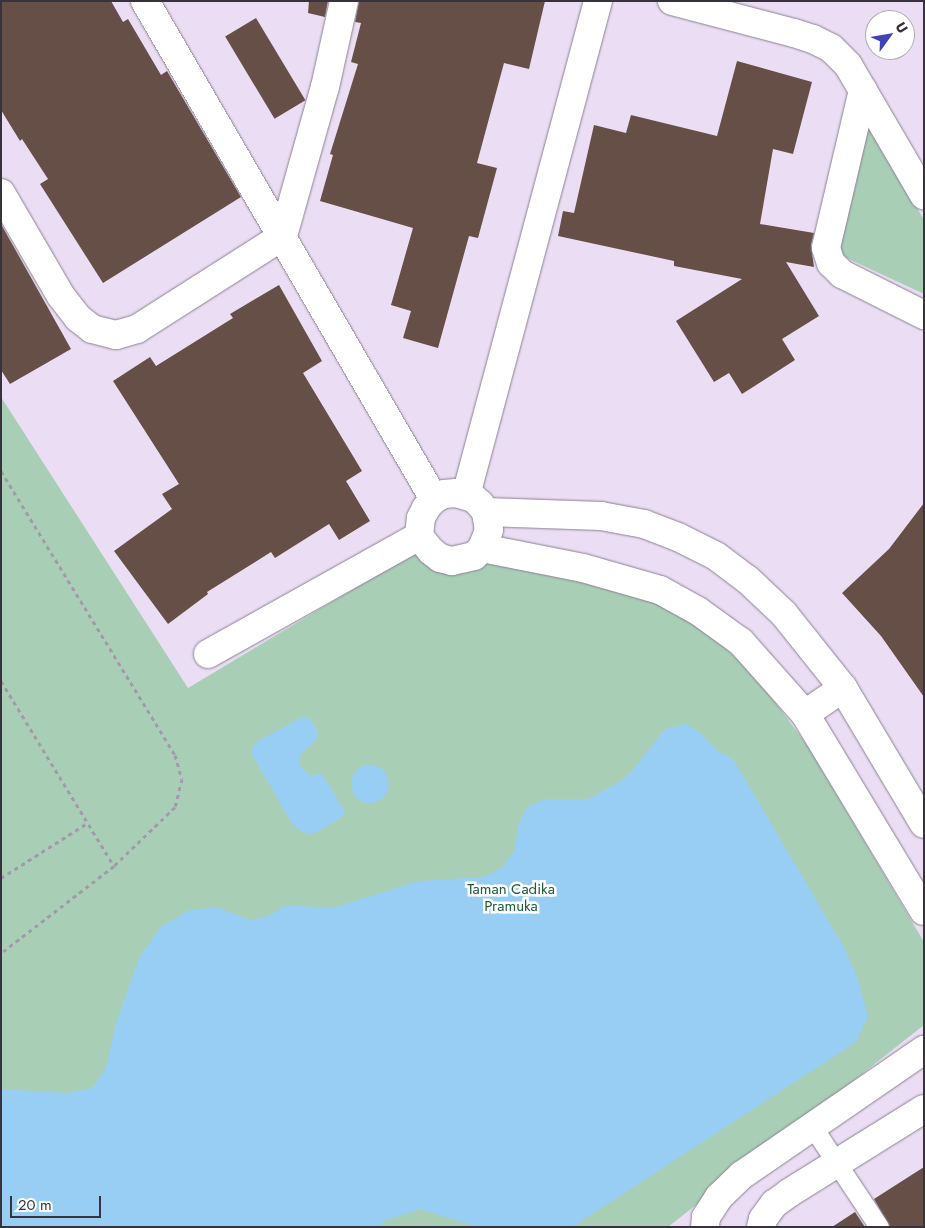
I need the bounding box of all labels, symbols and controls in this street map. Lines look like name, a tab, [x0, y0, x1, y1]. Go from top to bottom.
north arrow	[865, 10, 915, 60]
text: U	[891, 18, 913, 37]
park label: Taman Cadika Pramuka	[467, 880, 555, 915]
scale bar	[12, 1186, 104, 1218]
text: 20 m	[18, 1194, 52, 1216]

